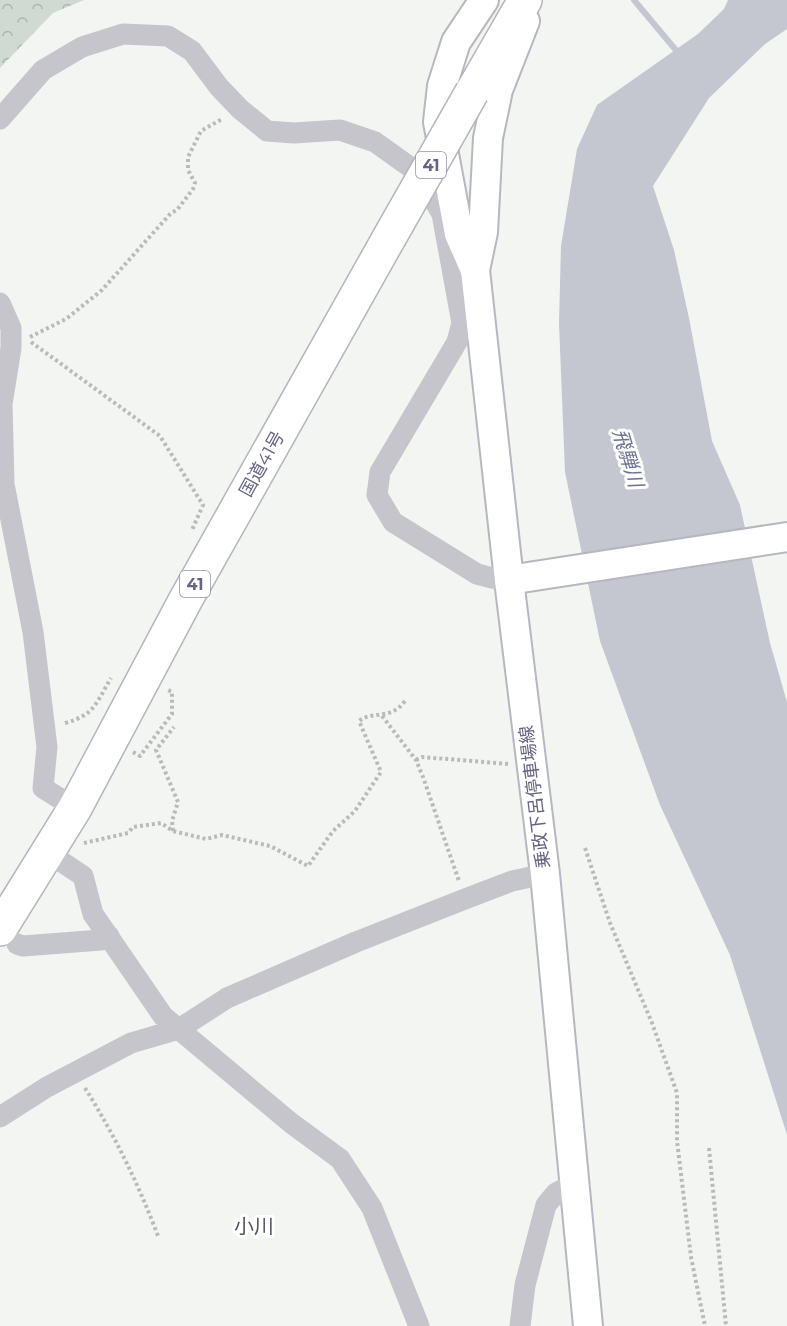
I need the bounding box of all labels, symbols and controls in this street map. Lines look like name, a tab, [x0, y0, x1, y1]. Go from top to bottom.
road number: 41	[416, 152, 446, 178]
water label: 飛騨川	[608, 426, 649, 492]
street label: 国道41号	[235, 427, 289, 501]
road number: 41	[180, 571, 210, 597]
street label: 乗政下呂停車場線	[515, 724, 555, 870]
district label: 小川	[234, 1214, 274, 1238]

